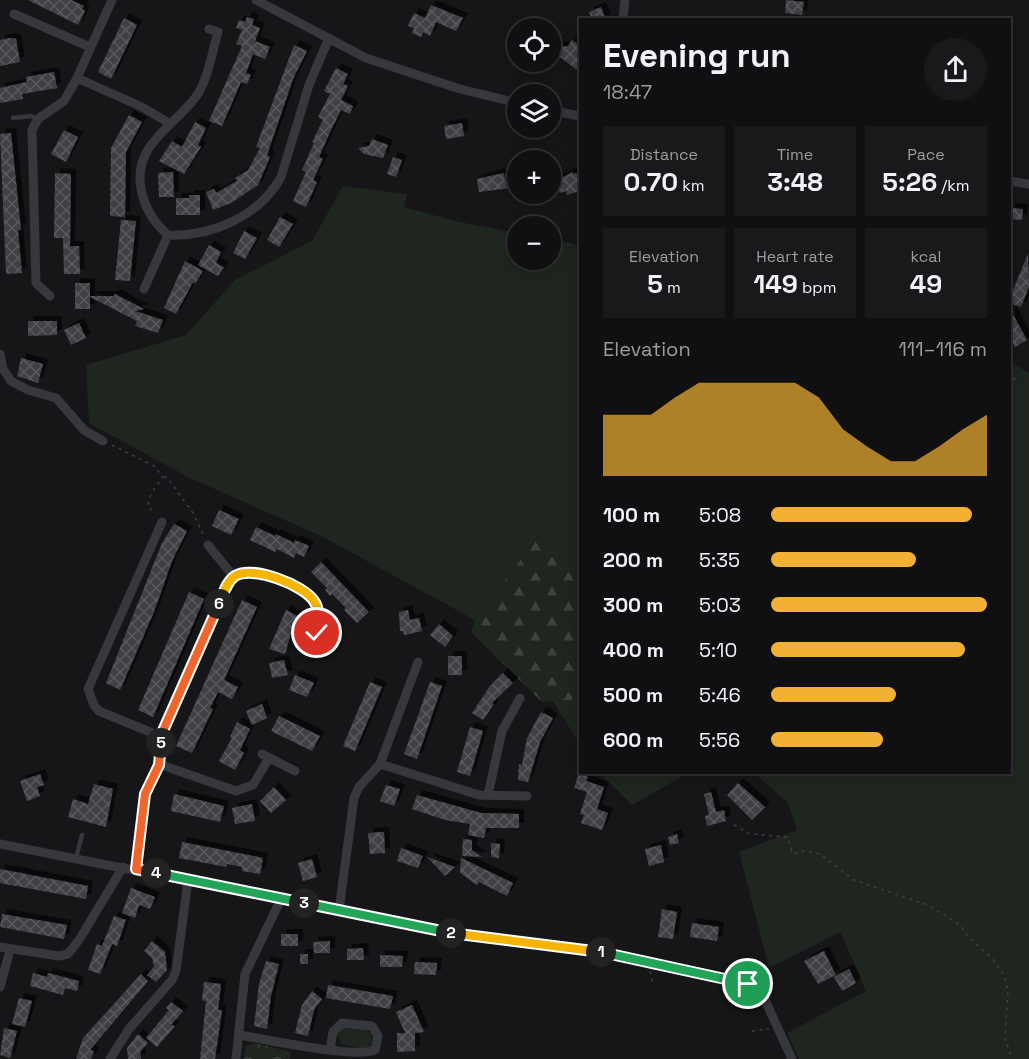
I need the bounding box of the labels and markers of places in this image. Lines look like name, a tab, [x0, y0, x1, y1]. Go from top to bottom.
pin: 6	[204, 589, 234, 619]
pin	[291, 607, 342, 658]
pin: 5	[146, 728, 176, 758]
pin: 4	[141, 858, 171, 888]
pin: 3	[289, 888, 319, 918]
pin: 2	[436, 918, 466, 948]
pin: 1	[586, 937, 616, 967]
pin	[722, 958, 773, 1009]

